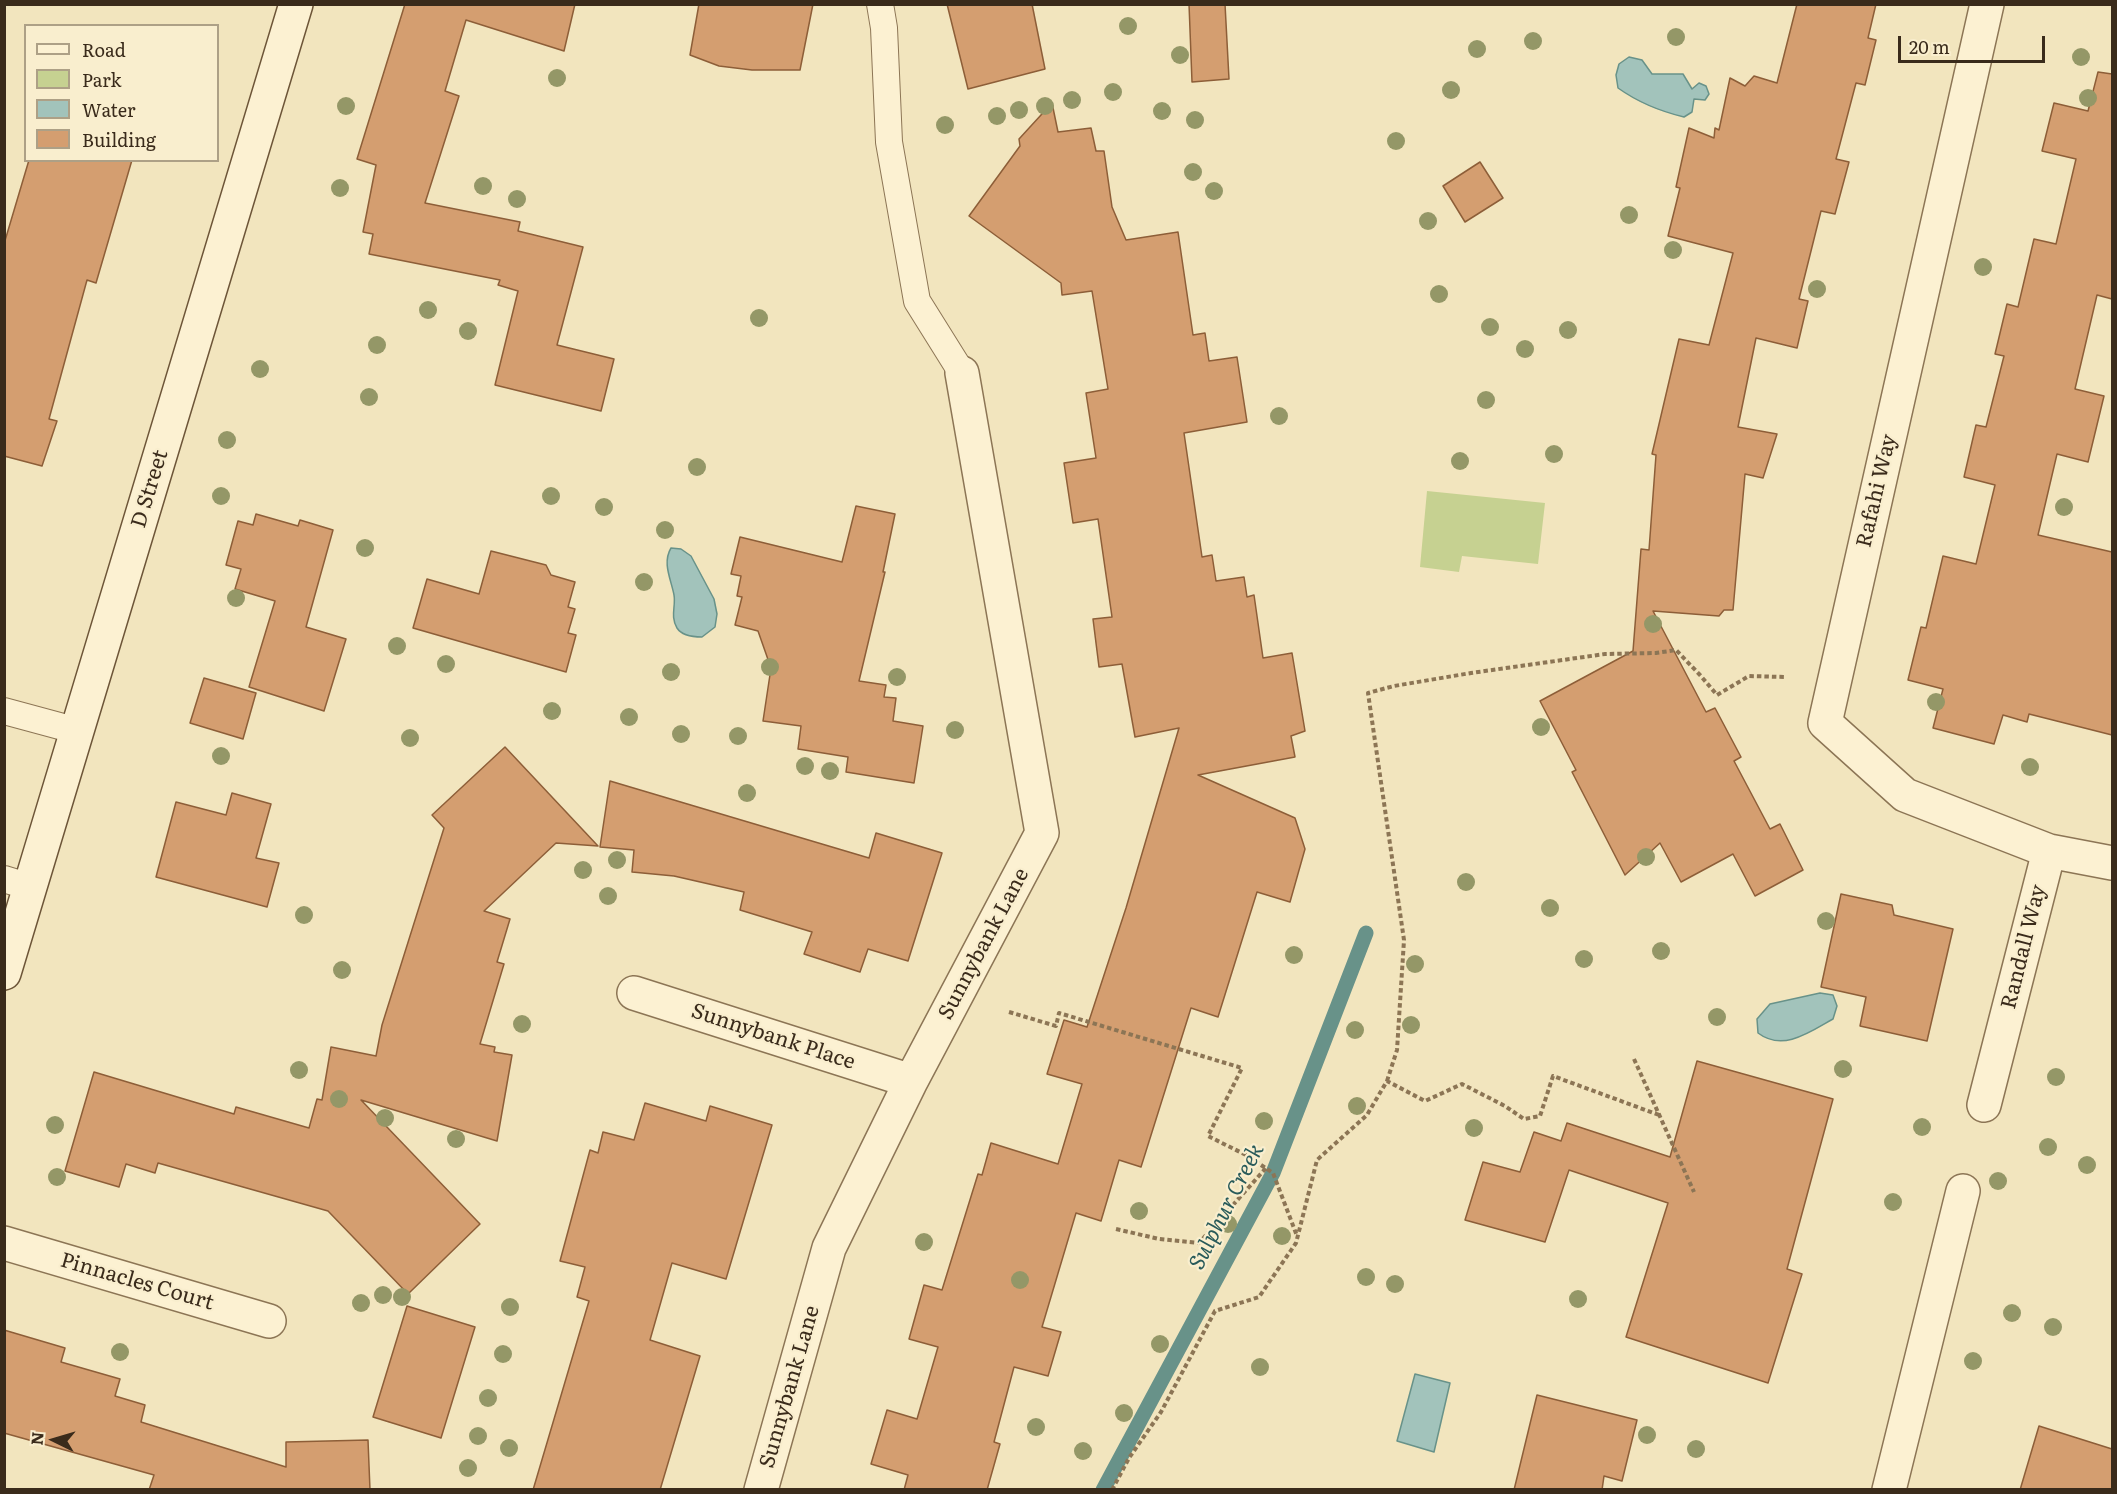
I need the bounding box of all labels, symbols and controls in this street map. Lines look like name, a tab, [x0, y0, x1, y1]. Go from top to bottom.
legend	[24, 24, 219, 162]
scale bar	[1901, 24, 2048, 62]
text: 20 m	[1909, 33, 1950, 60]
text: Road	[82, 36, 126, 63]
text: Park	[82, 66, 121, 93]
text: Water	[82, 96, 135, 123]
text: Building	[82, 126, 156, 153]
street label: Rafahi Way	[1852, 432, 1902, 550]
street label: D Street	[126, 447, 174, 531]
street label: Sunnybank Lane	[934, 864, 1034, 1024]
street label: Randall Way	[1996, 882, 2052, 1012]
street label: Sunnybank Place	[688, 999, 858, 1075]
water label: Sulphur Creek	[1184, 1140, 1270, 1274]
street label: Pinnacles Court	[57, 1248, 217, 1316]
street label: Sunnybank Lane	[755, 1303, 825, 1471]
north arrow	[24, 1410, 84, 1470]
text: N	[24, 1431, 49, 1446]

